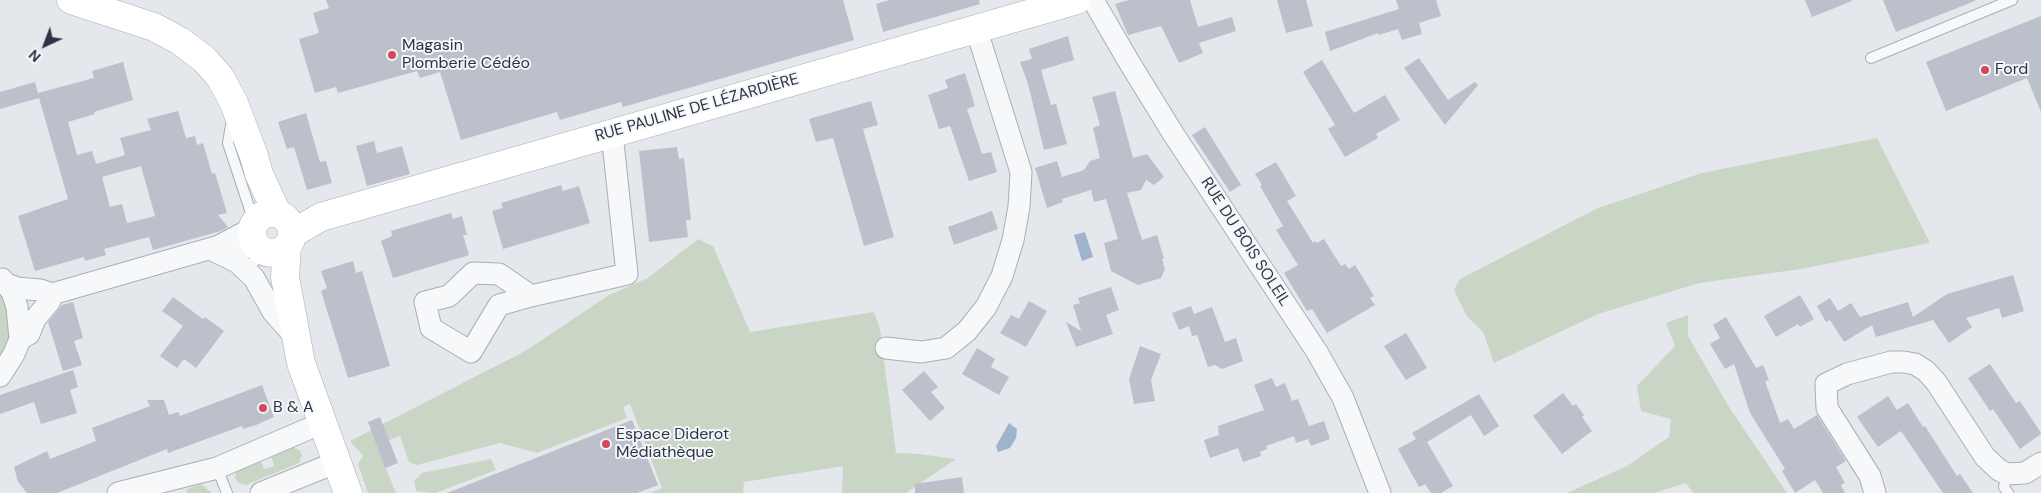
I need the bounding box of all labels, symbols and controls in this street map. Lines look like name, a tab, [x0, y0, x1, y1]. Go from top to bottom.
north arrow	[20, 20, 70, 70]
place label: Magasin Plomberie Cédéo	[402, 36, 530, 74]
text: N	[25, 46, 45, 66]
marker: Magasin Plomberie Cédéo	[386, 49, 398, 61]
place label: Ford	[1995, 60, 2028, 80]
marker: Ford	[1979, 64, 1991, 76]
street label: RUE PAULINE DE LÉZARDIÈRE	[593, 70, 801, 146]
street label: RUE DU BOIS SOLEIL	[1196, 174, 1294, 310]
place label: B & A	[273, 398, 314, 418]
marker: B & A	[257, 402, 269, 414]
place label: Espace Diderot Médiathèque	[616, 425, 729, 463]
marker: Espace Diderot Médiathèque	[600, 438, 612, 450]

